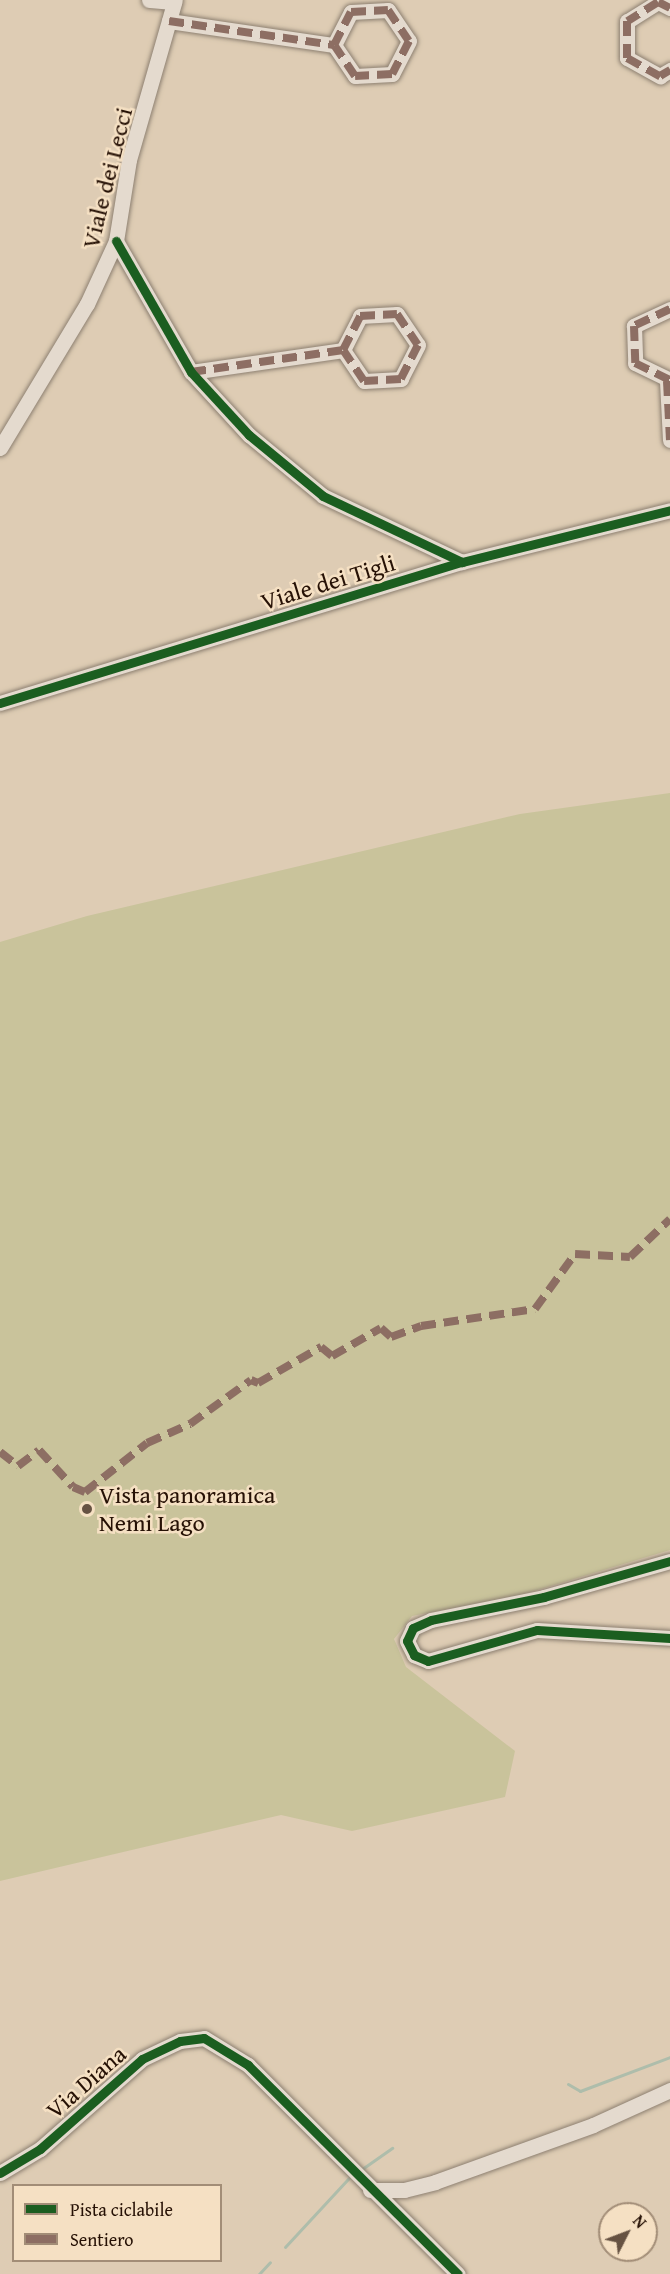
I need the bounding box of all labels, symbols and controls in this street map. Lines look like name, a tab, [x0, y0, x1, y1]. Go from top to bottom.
street label: Viale dei Lecci	[76, 105, 138, 251]
street label: Viale dei Tigli	[257, 548, 399, 616]
place label: Vista panoramica Nemi Lago	[99, 1481, 275, 1537]
marker: Vista panoramica Nemi Lago	[80, 1502, 94, 1516]
street label: Via Diana	[40, 2039, 132, 2125]
legend	[12, 2184, 222, 2262]
text: Pista ciclabile	[70, 2196, 173, 2223]
north arrow	[598, 2202, 658, 2262]
text: N	[627, 2209, 652, 2233]
text: Sentiero	[70, 2226, 134, 2253]

